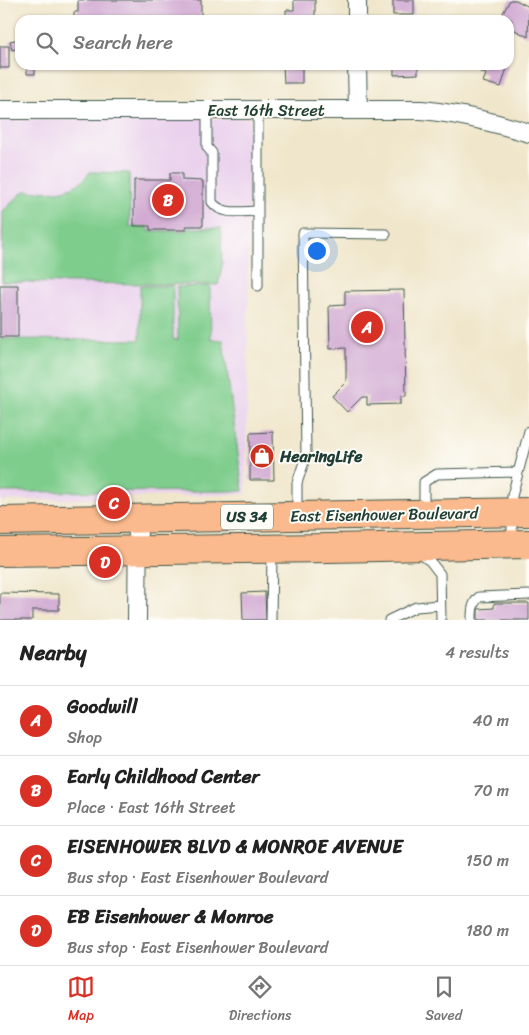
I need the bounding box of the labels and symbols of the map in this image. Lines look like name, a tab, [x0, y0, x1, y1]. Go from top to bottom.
street label: East 16th Street	[207, 96, 325, 125]
pin: B	[152, 181, 184, 219]
your location	[304, 238, 330, 264]
pin: A	[351, 308, 383, 346]
place label: HearingLife	[279, 442, 363, 471]
shop icon: HearingLife	[249, 443, 275, 469]
pin: C	[98, 484, 130, 522]
street label: East Eisenhower Boulevard	[290, 498, 480, 531]
road number: US 34	[221, 504, 273, 530]
pin: D	[89, 543, 121, 581]

